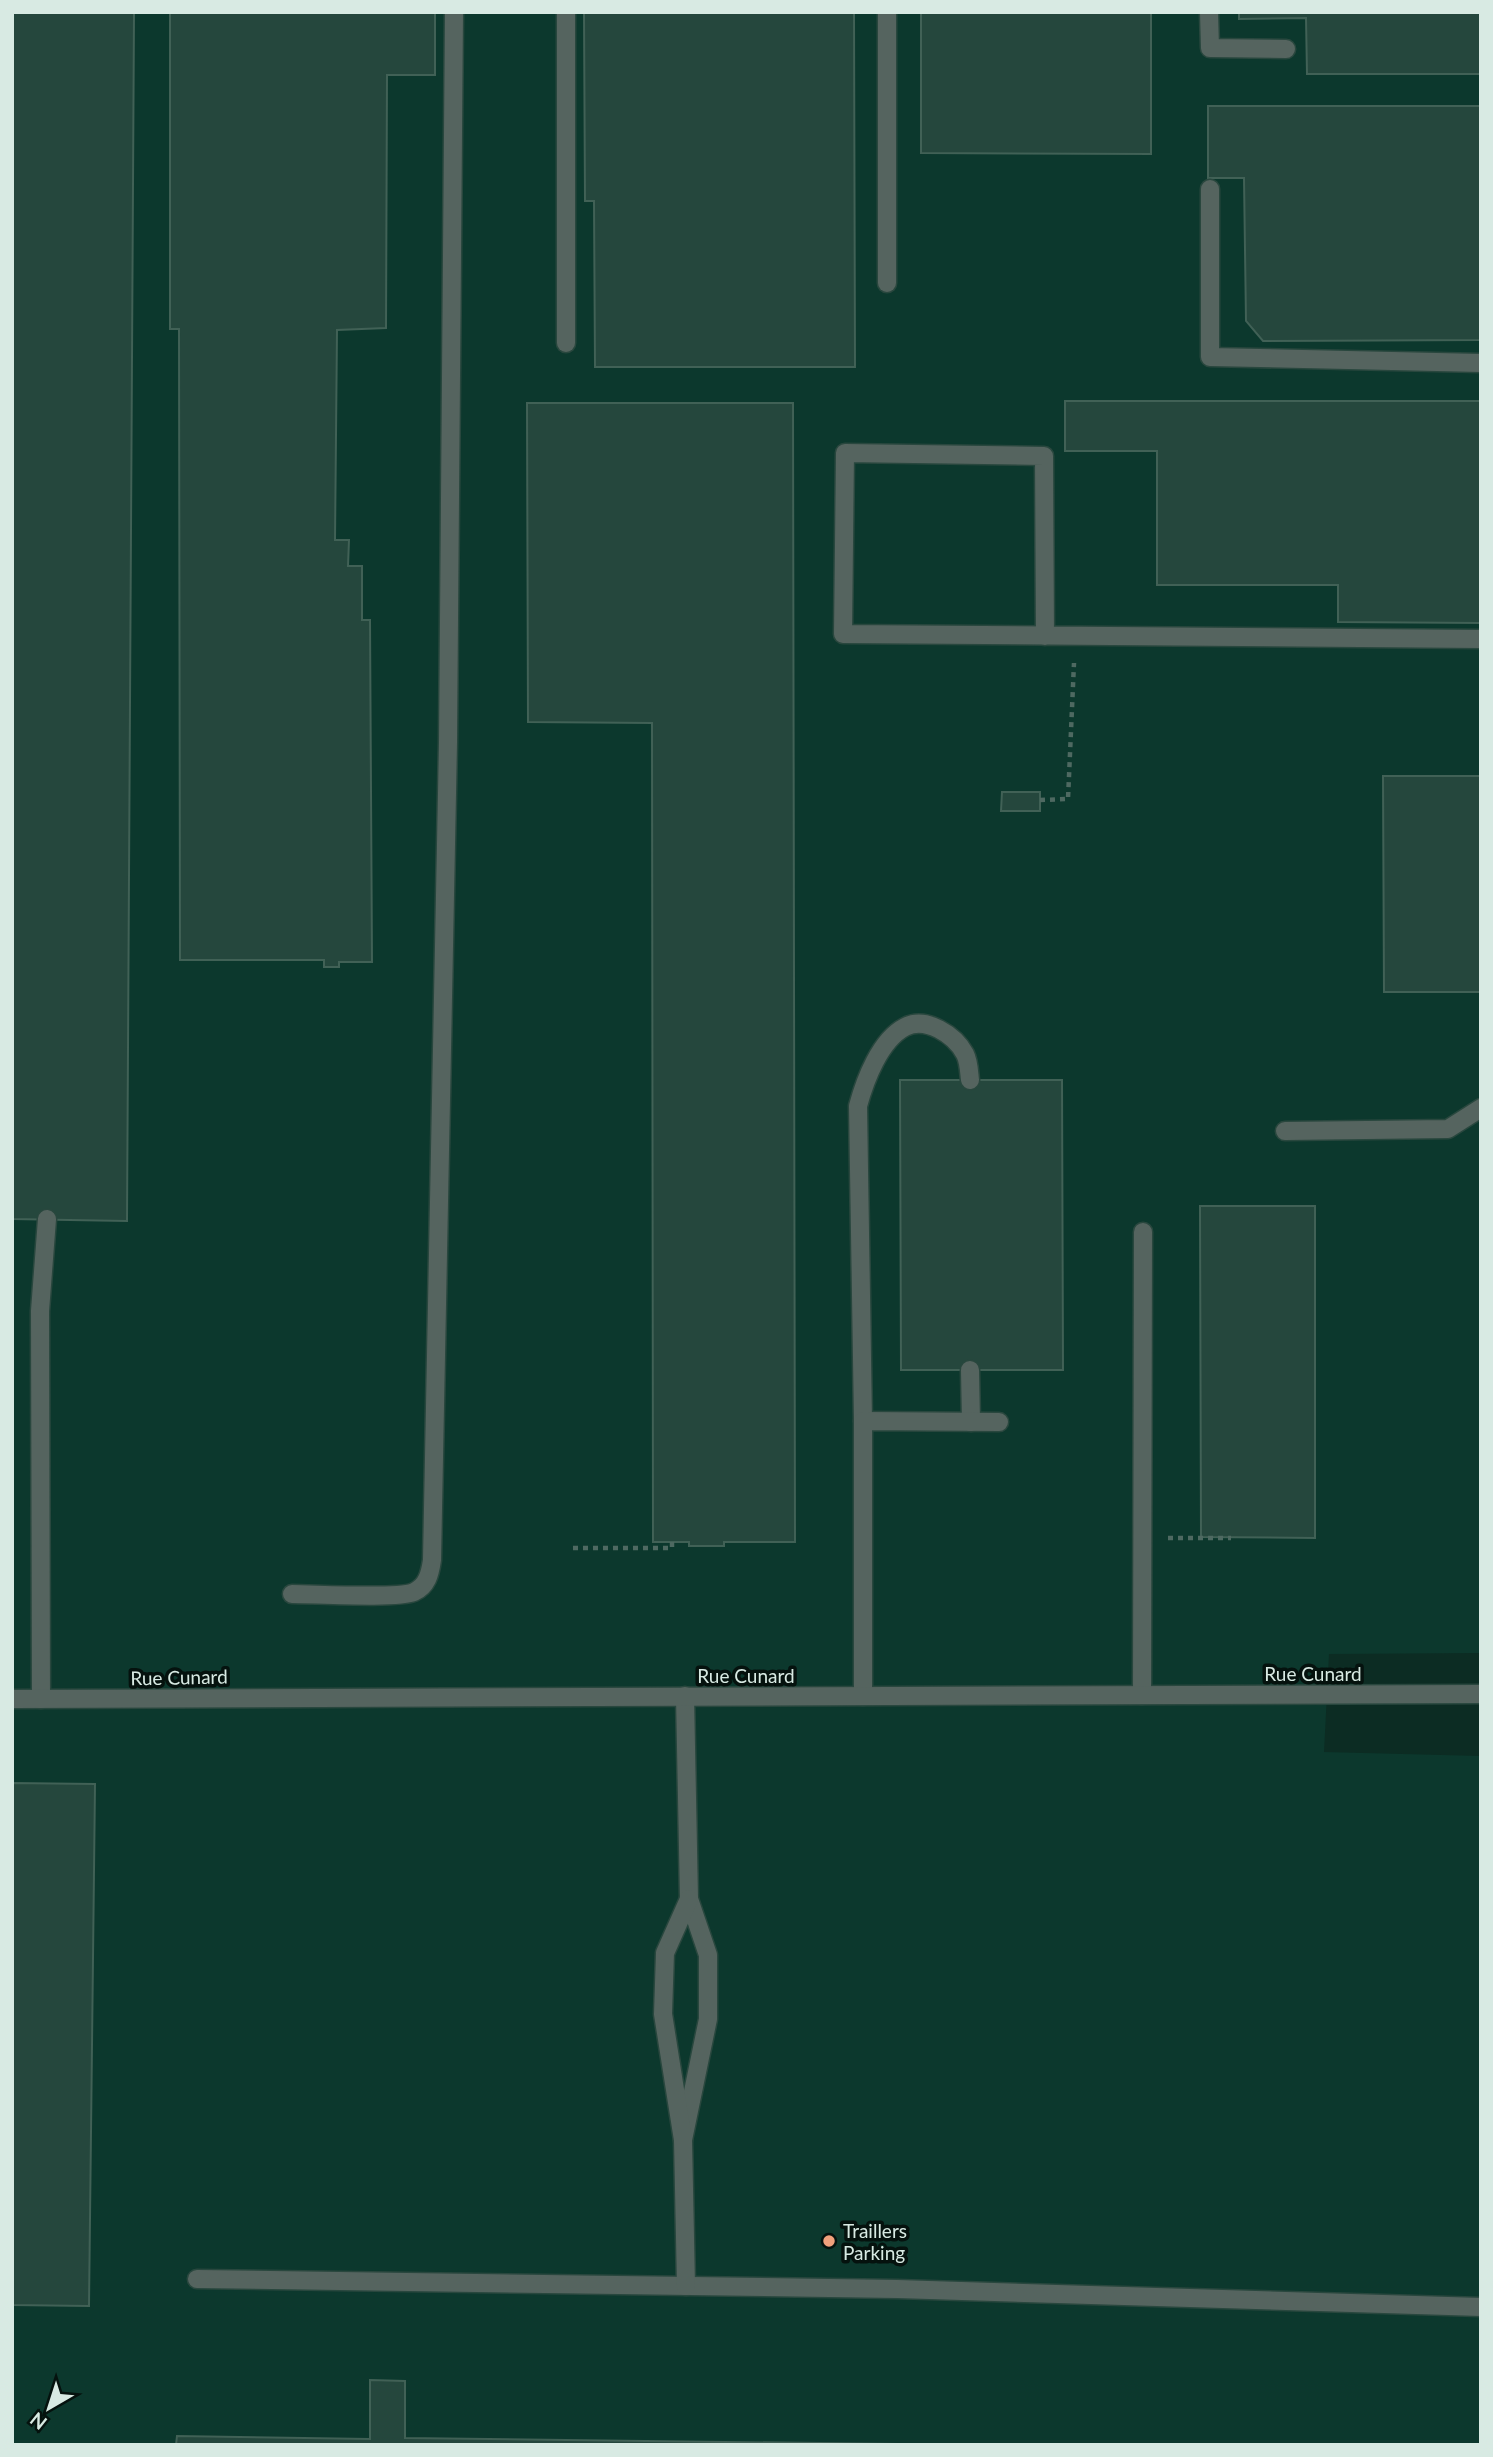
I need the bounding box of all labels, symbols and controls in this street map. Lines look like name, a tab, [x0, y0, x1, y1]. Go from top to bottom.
street label: Rue Cunard	[1264, 1662, 1362, 1685]
street label: Rue Cunard	[697, 1664, 795, 1687]
street label: Rue Cunard	[130, 1665, 228, 1689]
place label: Traillers Parking	[843, 2219, 907, 2264]
marker: Traillers Parking	[821, 2233, 837, 2249]
north arrow	[14, 2373, 84, 2443]
text: N	[25, 2408, 51, 2435]

